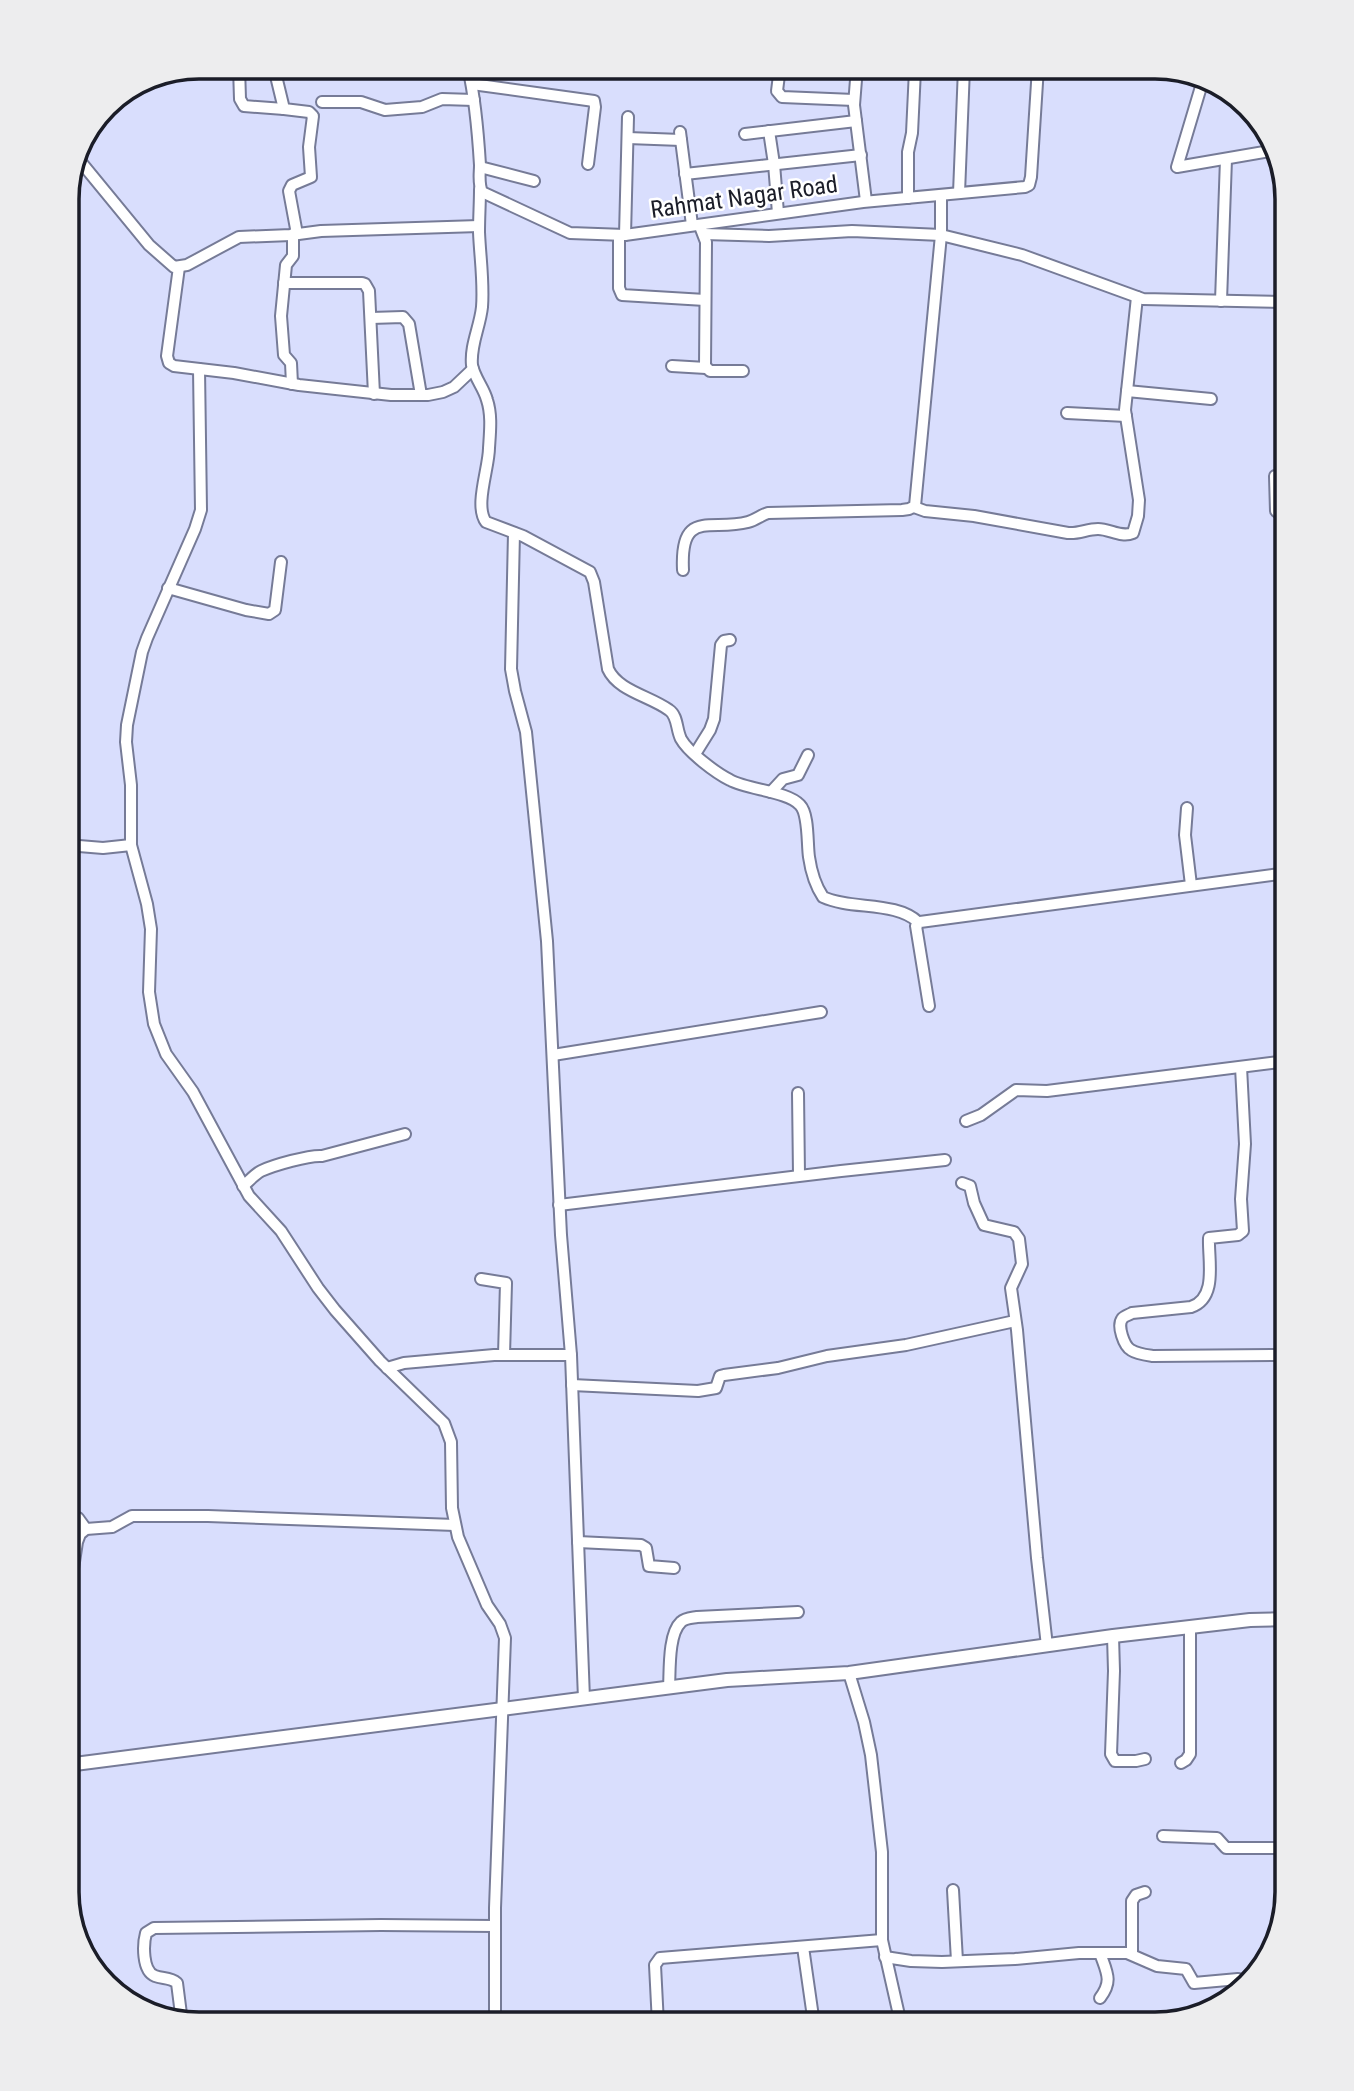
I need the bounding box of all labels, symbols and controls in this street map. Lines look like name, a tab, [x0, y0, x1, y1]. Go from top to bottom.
street label: Rahmat Nagar Road	[649, 170, 839, 224]

